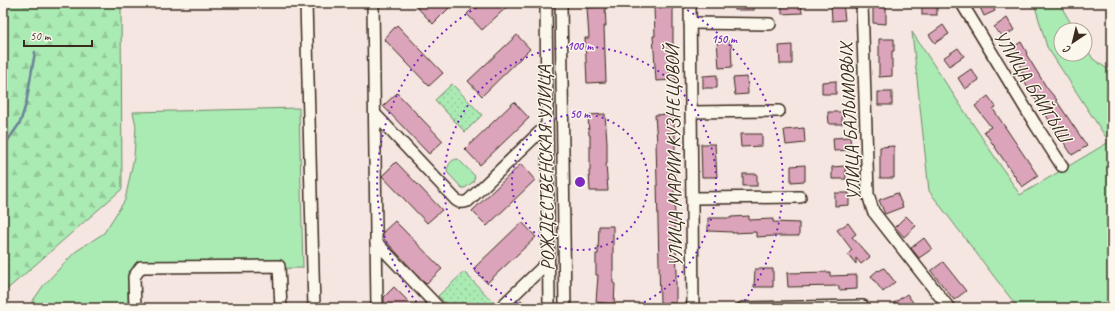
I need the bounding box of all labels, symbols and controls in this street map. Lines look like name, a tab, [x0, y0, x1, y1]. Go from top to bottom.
scale bar	[24, 22, 92, 48]
north arrow	[1053, 22, 1093, 62]
street label: УЛИЦА БАЙГЫШ	[988, 26, 1078, 150]
text: 50 m	[30, 28, 52, 44]
text: 150 m	[711, 31, 738, 47]
text: 100 m	[567, 38, 594, 54]
street label: УЛИЦА БАЛЫМОВЫХ	[834, 40, 866, 201]
street label: УЛИЦА МАРИИ КУЗНЕЦОВОЙ	[660, 42, 688, 267]
text: С	[1060, 42, 1073, 57]
street label: РОЖДЕСТВЕНСКАЯ УЛИЦА	[532, 65, 560, 271]
text: 50 m	[570, 106, 591, 122]
centre of rings	[573, 175, 587, 189]

